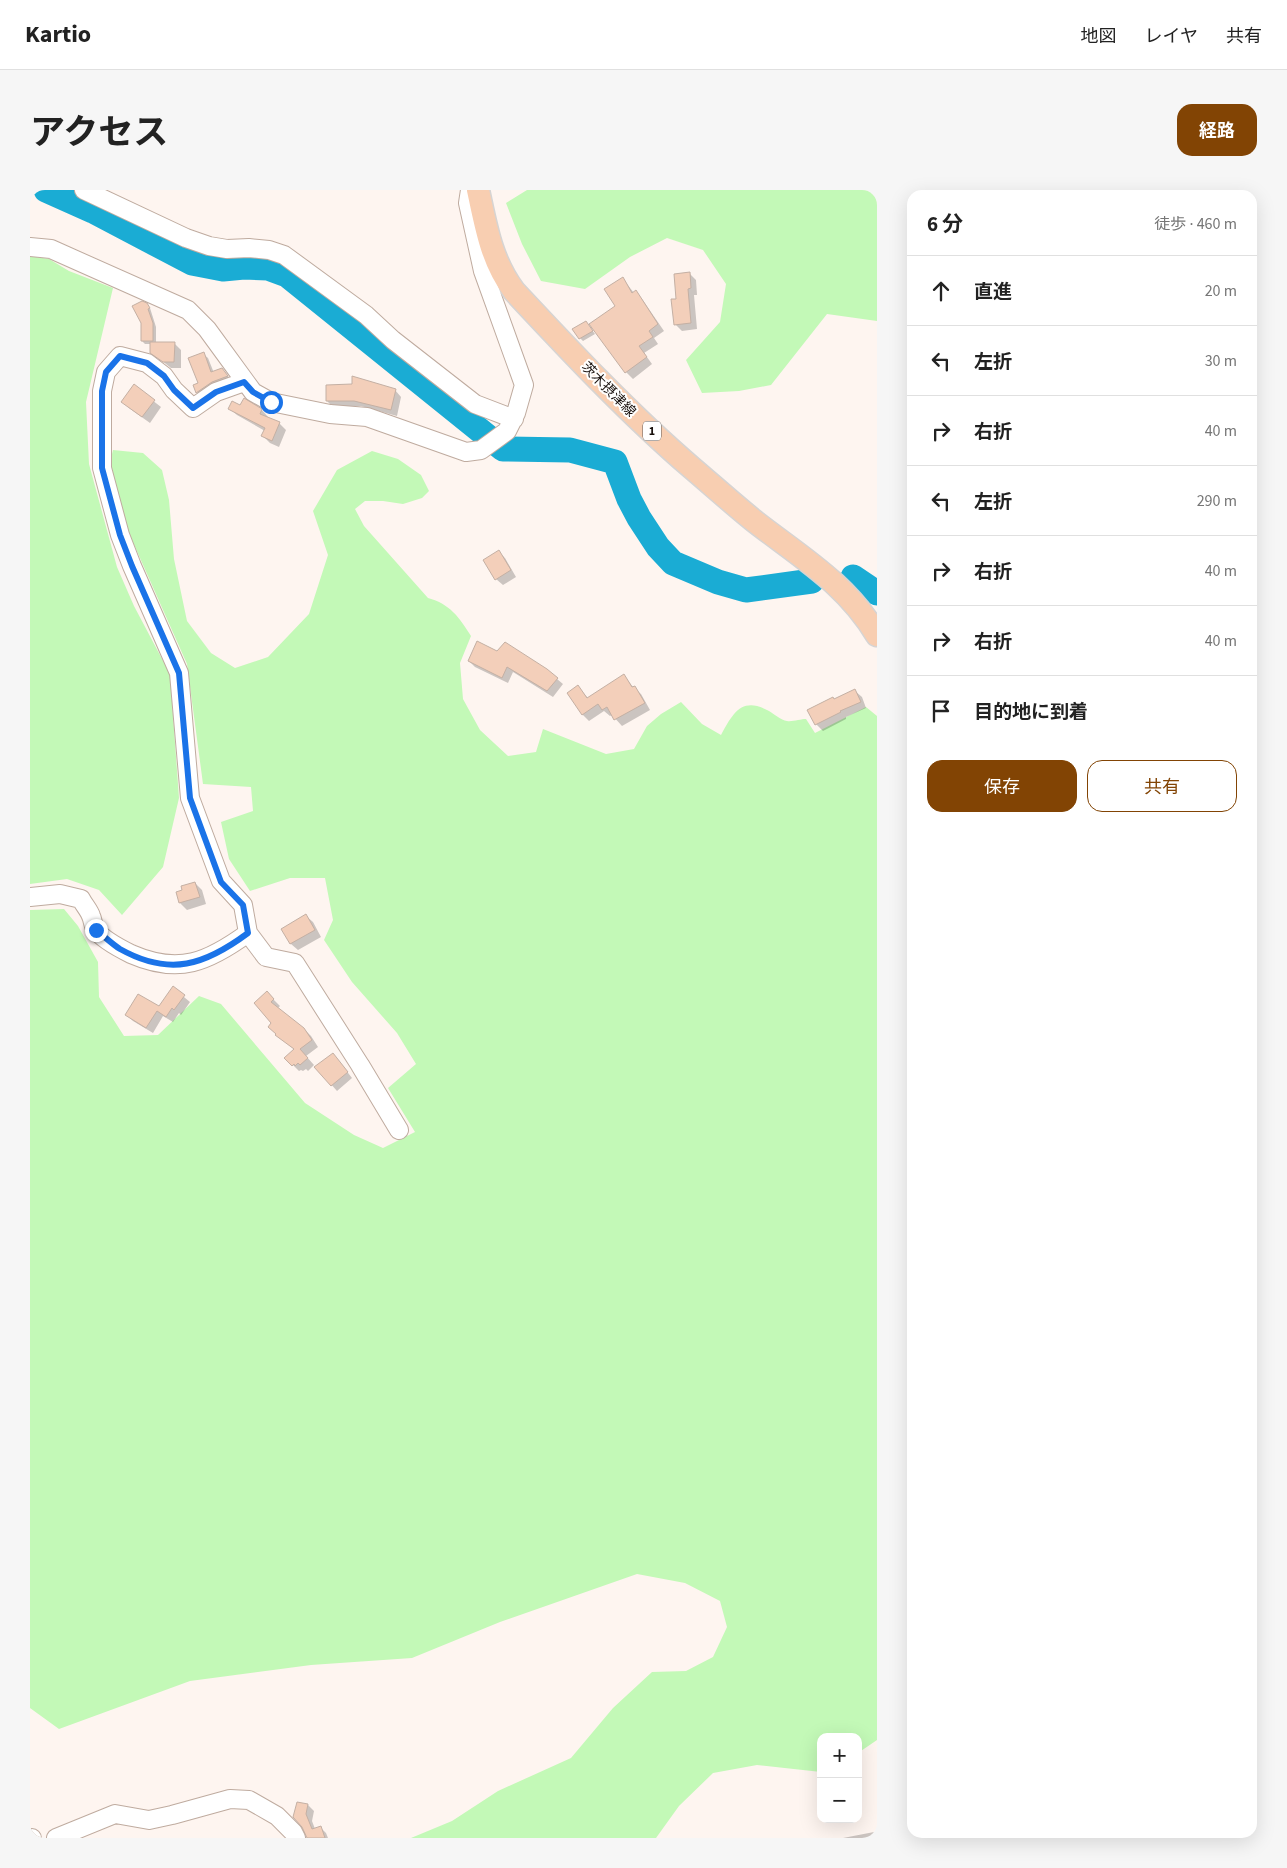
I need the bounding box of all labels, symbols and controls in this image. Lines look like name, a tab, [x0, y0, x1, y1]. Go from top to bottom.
text: Kartio	[25, 17, 91, 52]
text: 地図	[1081, 24, 1117, 49]
text: レイヤ	[1145, 24, 1198, 49]
text: 共有	[1226, 24, 1262, 49]
button: 経路	[1177, 104, 1257, 156]
text: アクセス	[30, 108, 168, 158]
text: 6 分	[927, 209, 963, 239]
text: 徒歩 · 460 m	[1154, 213, 1237, 235]
icon: ahead	[927, 277, 955, 305]
text: 直進	[974, 279, 1012, 306]
text: 20 m	[1205, 280, 1237, 302]
icon: left	[927, 347, 955, 375]
text: 左折	[974, 349, 1012, 376]
text: 30 m	[1205, 350, 1237, 372]
street label: 茨木摂津線	[576, 358, 640, 422]
route start	[260, 391, 283, 414]
icon: right	[927, 417, 955, 445]
text: 右折	[974, 419, 1012, 446]
text: 40 m	[1205, 420, 1237, 442]
road number: 1	[643, 422, 661, 440]
icon: left	[927, 487, 955, 515]
text: 左折	[974, 489, 1012, 516]
text: 290 m	[1197, 490, 1237, 512]
icon: right	[927, 557, 955, 585]
text: 右折	[974, 559, 1012, 586]
text: 40 m	[1205, 560, 1237, 582]
icon: right	[927, 627, 955, 655]
text: 右折	[974, 629, 1012, 656]
text: 40 m	[1205, 630, 1237, 652]
icon: arrive	[927, 697, 955, 725]
text: 目的地に到着	[974, 699, 1088, 726]
button: 保存	[927, 760, 1077, 812]
button: 共有	[1087, 760, 1237, 812]
route end	[85, 919, 108, 942]
map controls	[817, 1733, 862, 1823]
button: +	[817, 1733, 862, 1778]
button: −	[817, 1778, 862, 1823]

